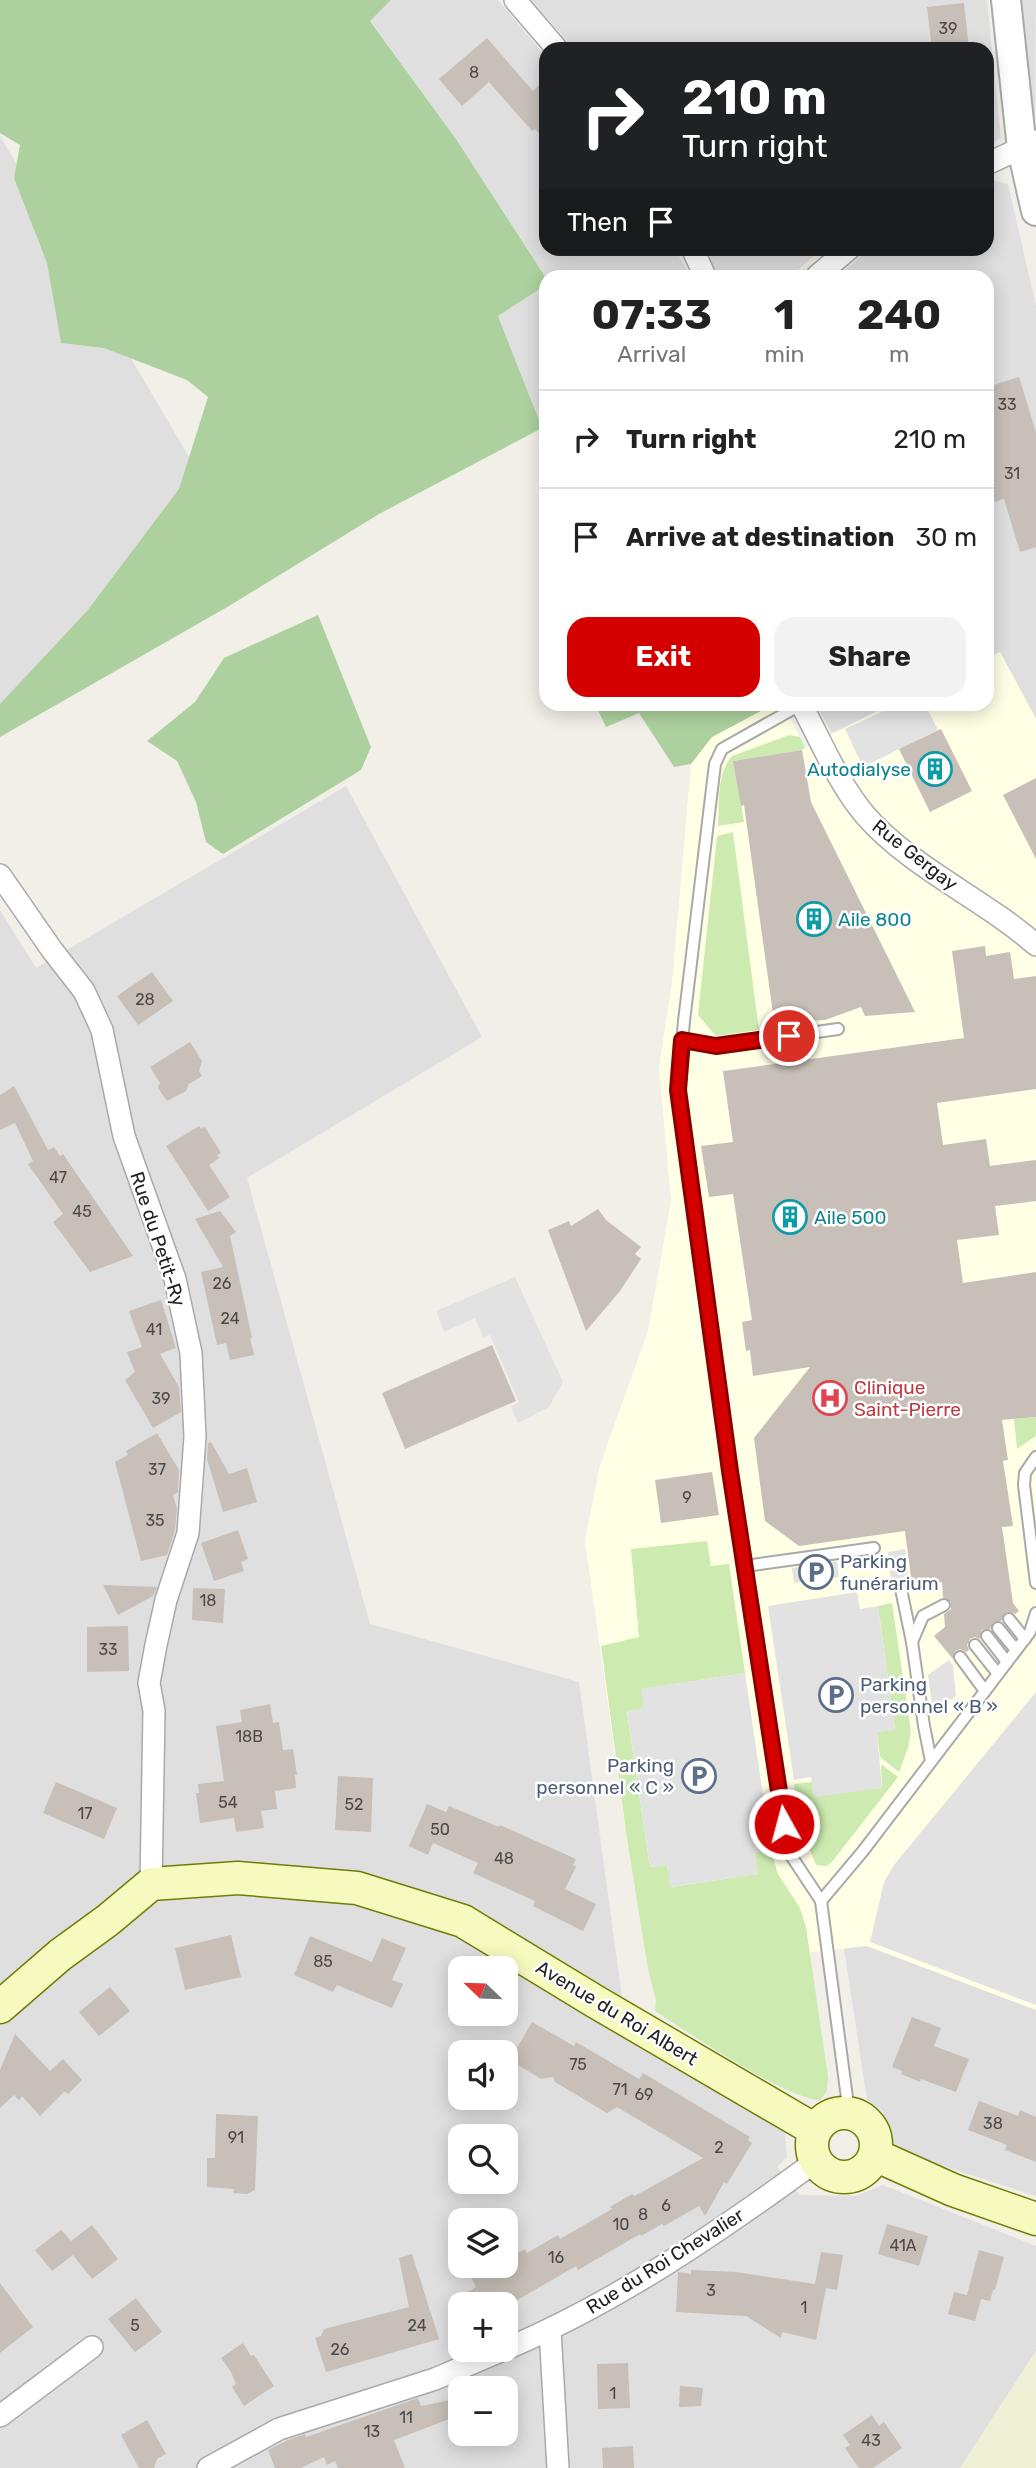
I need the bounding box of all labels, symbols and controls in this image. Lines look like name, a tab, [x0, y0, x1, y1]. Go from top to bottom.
house number: 39	[938, 19, 958, 38]
house number: 8	[469, 63, 479, 82]
text: 210 m	[682, 68, 827, 126]
icon: right	[567, 70, 658, 161]
text: Turn right	[682, 127, 827, 165]
icon: arrive	[642, 203, 680, 241]
text: Then	[567, 207, 628, 238]
text: 07:33	[592, 290, 712, 340]
text: 1	[774, 290, 795, 340]
text: 240	[857, 290, 941, 340]
text: Arrival	[617, 340, 686, 368]
text: min	[764, 340, 804, 368]
text: m	[889, 340, 909, 368]
house number: 33	[997, 395, 1017, 414]
icon: right	[567, 420, 605, 458]
text: Turn right	[626, 424, 756, 455]
text: 210 m	[894, 424, 966, 455]
house number: 31	[1004, 464, 1020, 483]
icon: arrive	[567, 518, 605, 556]
text: Arrive at destination	[626, 522, 894, 553]
text: 30 m	[915, 522, 977, 553]
button: Exit	[567, 617, 760, 697]
button: Share	[774, 617, 966, 697]
building icon: Autodialyse	[916, 750, 954, 788]
place label: Autodialyse	[807, 758, 911, 781]
street label: Rue Gergay	[868, 815, 962, 895]
building icon: Aile 800	[795, 900, 833, 938]
place label: Aile 800	[838, 908, 911, 931]
house number: 28	[135, 990, 155, 1009]
pin	[759, 1006, 819, 1066]
icon: arrive	[770, 1017, 808, 1055]
house number: 47	[49, 1168, 67, 1187]
street label: Rue du Petit-Ry	[125, 1169, 191, 1309]
building icon: Aile 500	[771, 1198, 809, 1236]
house number: 45	[72, 1202, 92, 1221]
place label: Aile 500	[814, 1206, 887, 1229]
house number: 26	[212, 1274, 232, 1293]
house number: 24	[220, 1309, 240, 1328]
house number: 41	[146, 1320, 162, 1339]
place label: Clinique Saint-Pierre	[854, 1376, 961, 1421]
hospital icon: Clinique Saint-Pierre	[811, 1379, 849, 1417]
house number: 39	[151, 1389, 171, 1408]
house number: 37	[148, 1460, 166, 1479]
house number: 9	[682, 1488, 692, 1507]
house number: 35	[145, 1511, 165, 1530]
place label: Parking funérarium	[840, 1550, 939, 1595]
parking icon: Parking funérarium	[797, 1553, 835, 1591]
house number: 18	[199, 1591, 217, 1610]
house number: 33	[98, 1640, 118, 1659]
place label: Parking personnel « B »	[860, 1673, 998, 1718]
parking icon: Parking personnel « B »	[817, 1676, 855, 1714]
house number: 18B	[235, 1727, 263, 1746]
place label: Parking personnel « C »	[536, 1754, 674, 1799]
parking icon: Parking personnel « C »	[680, 1757, 718, 1795]
position arrow	[747, 1787, 821, 1861]
house number: 54	[218, 1793, 238, 1812]
house number: 52	[345, 1795, 363, 1814]
house number: 17	[77, 1804, 93, 1823]
house number: 50	[430, 1820, 450, 1839]
house number: 48	[494, 1849, 514, 1868]
house number: 85	[313, 1952, 333, 1971]
north arrow	[448, 1956, 518, 2026]
map controls	[448, 1956, 518, 2446]
street label: Avenue du Roi Albert	[532, 1956, 702, 2071]
button: sound	[448, 2040, 518, 2110]
house number: 75	[569, 2055, 587, 2074]
house number: 71	[612, 2080, 628, 2099]
house number: 69	[634, 2085, 654, 2104]
house number: 38	[983, 2114, 1003, 2133]
button: search	[448, 2124, 518, 2194]
house number: 91	[228, 2128, 244, 2147]
house number: 2	[714, 2138, 724, 2157]
house number: 6	[661, 2196, 671, 2215]
street label: Rue du Roi Chevalier	[582, 2203, 749, 2319]
house number: 8	[638, 2205, 648, 2224]
button: layers	[448, 2208, 518, 2278]
house number: 10	[612, 2215, 630, 2234]
house number: 41A	[889, 2236, 917, 2255]
house number: 16	[548, 2248, 565, 2267]
house number: 3	[706, 2281, 716, 2300]
button: +	[448, 2292, 518, 2362]
house number: 1	[801, 2298, 807, 2317]
house number: 5	[130, 2316, 140, 2335]
house number: 24	[407, 2316, 427, 2335]
house number: 26	[330, 2340, 350, 2359]
button: −	[448, 2376, 518, 2446]
house number: 1	[610, 2384, 616, 2403]
house number: 11	[399, 2408, 413, 2427]
house number: 13	[364, 2422, 380, 2441]
house number: 43	[861, 2431, 881, 2450]

